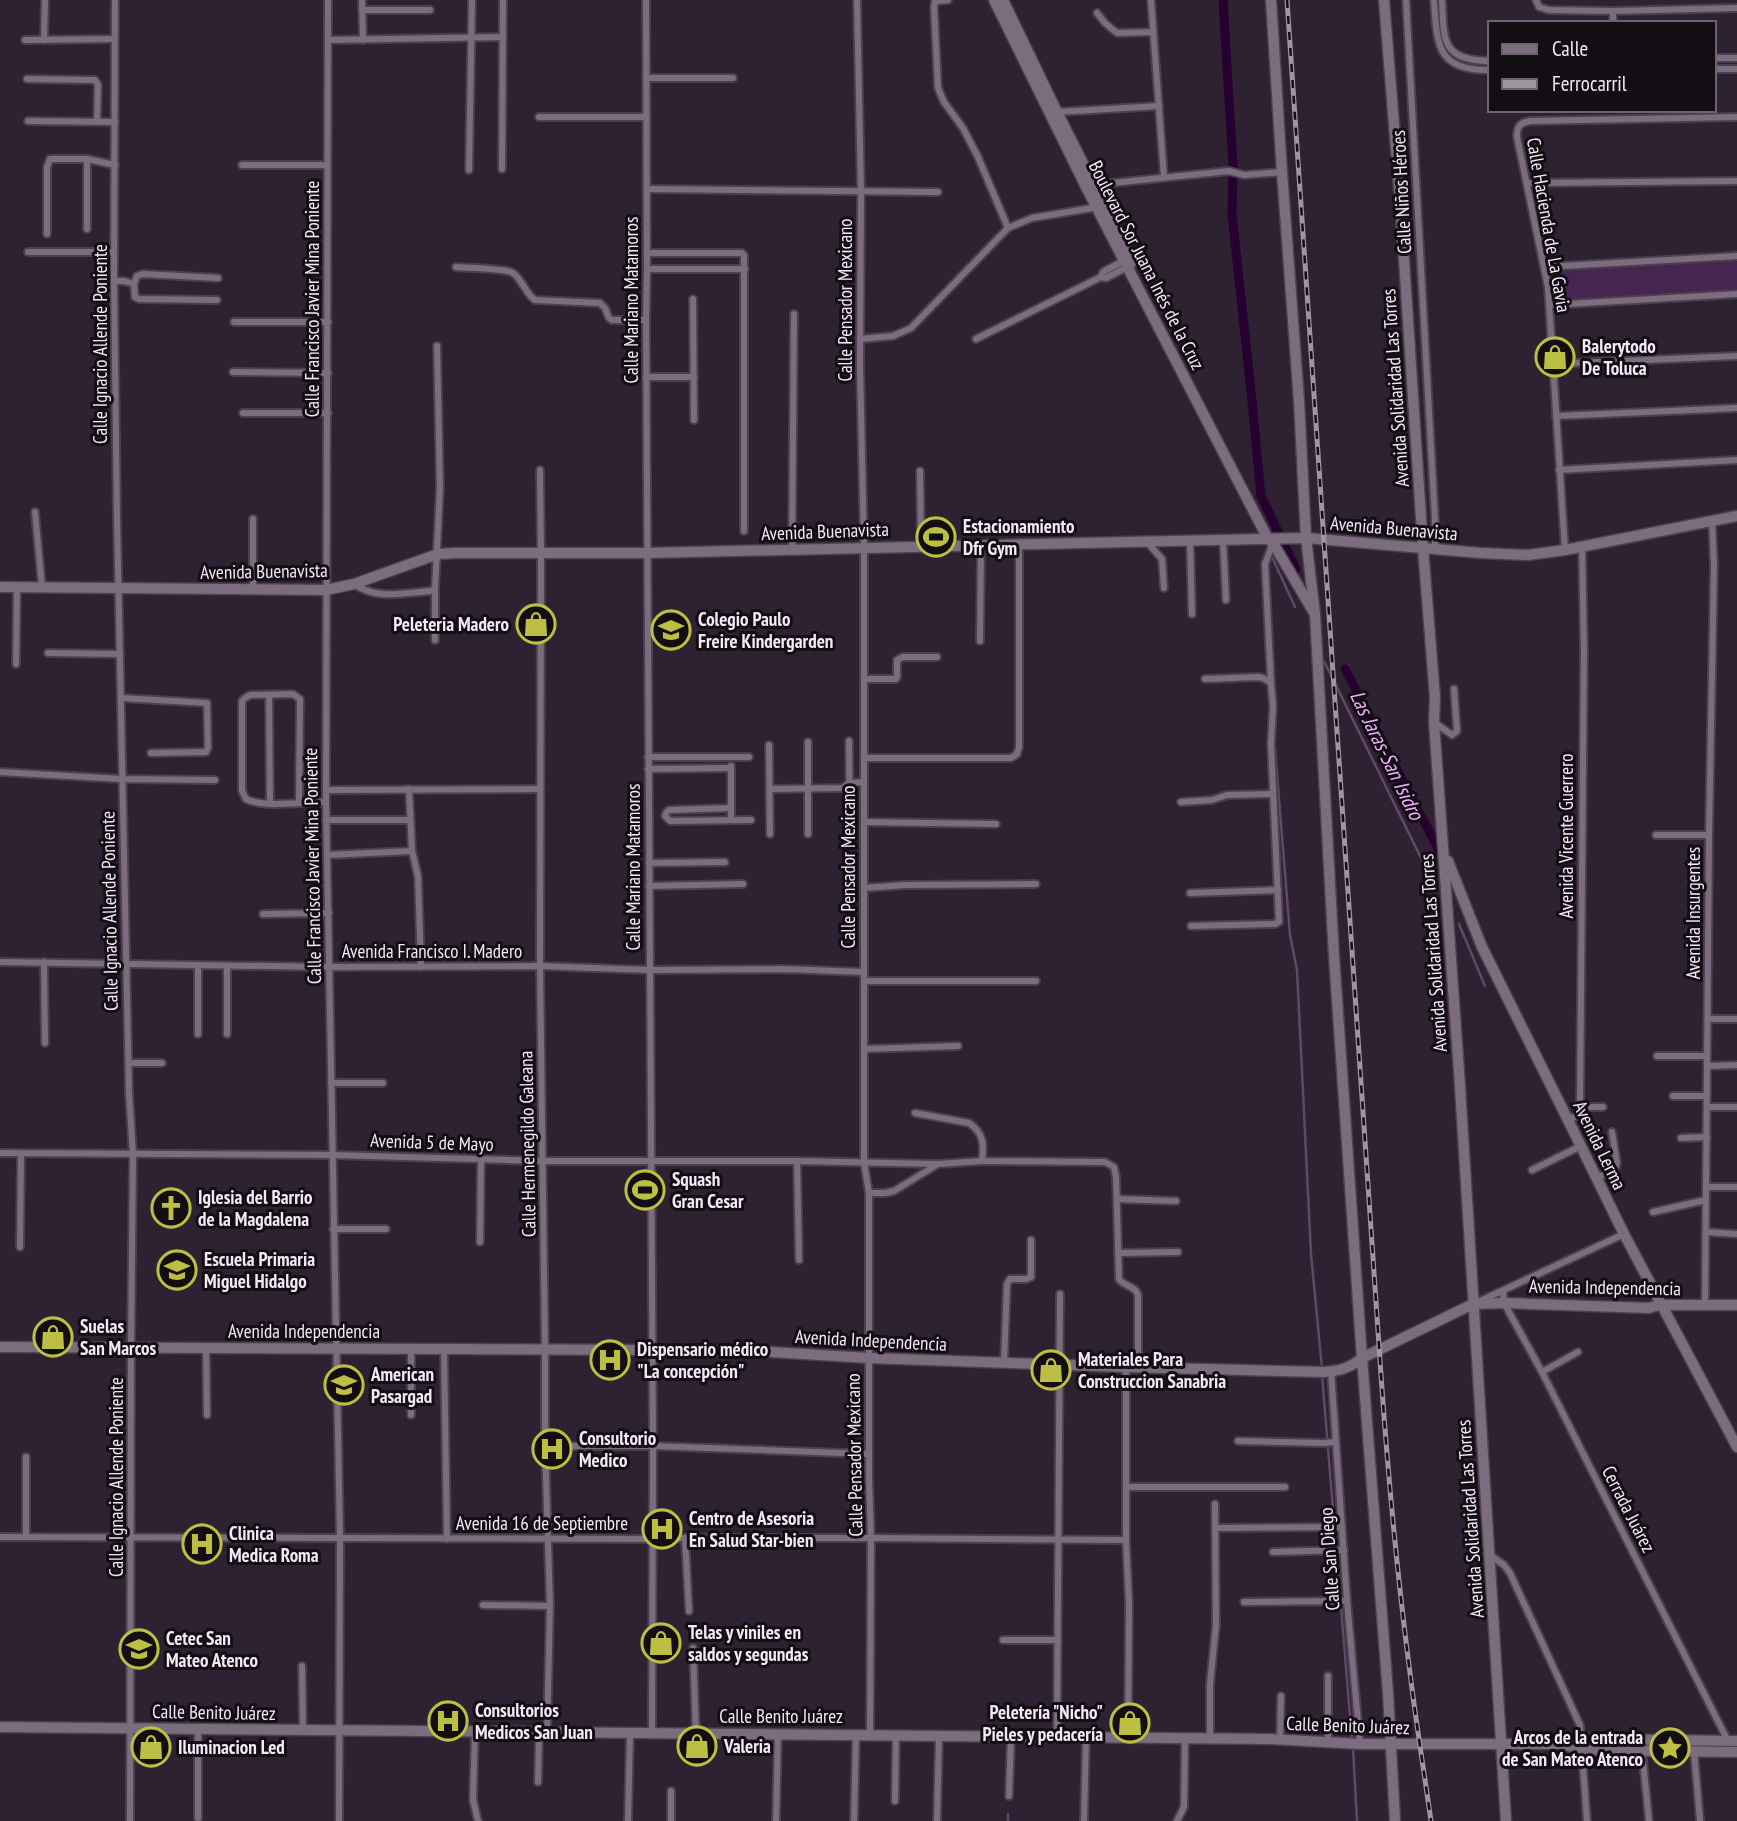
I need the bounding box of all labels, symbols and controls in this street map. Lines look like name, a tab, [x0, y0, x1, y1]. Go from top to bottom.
legend	[1488, 21, 1716, 112]
text: Calle	[1552, 35, 1588, 62]
text: Ferrocarril	[1552, 70, 1627, 97]
street label: Calle Niños Héroes	[1386, 130, 1416, 254]
street label: Calle Hacienda de La Gavia	[1522, 136, 1576, 314]
street label: Boulevard Sor Juana Inés de la Cruz	[1084, 156, 1210, 374]
street label: Calle Francisco Javier Mina Poniente	[300, 181, 324, 417]
street label: Calle Mariano Matamoros	[619, 217, 643, 383]
street label: Calle Pensador Mexicano	[833, 218, 857, 382]
street label: Calle Ignacio Allende Poniente	[88, 244, 112, 444]
street label: Avenida Solidaridad Las Torres	[1376, 288, 1414, 488]
place label: Balerytodo De Toluca	[1582, 334, 1656, 380]
shop icon: Balerytodo De Toluca	[1534, 336, 1576, 378]
street label: Avenida Buenavista	[1329, 510, 1459, 546]
place label: Estacionamiento Dfr Gym	[963, 514, 1074, 560]
sports icon: Estacionamiento Dfr Gym	[915, 516, 957, 558]
street label: Avenida Buenavista	[761, 517, 889, 545]
street label: Avenida Buenavista	[200, 558, 328, 584]
shop icon: Peleteria Madero	[515, 603, 557, 645]
place label: Colegio Paulo Freire Kindergarden	[698, 607, 833, 653]
school or university icon: Colegio Paulo Freire Kindergarden	[650, 609, 692, 651]
place label: Peleteria Madero	[393, 612, 509, 636]
water label: Las Jaras-San Isidro	[1344, 686, 1431, 826]
street label: Calle Francisco Javier Mina Poniente	[298, 747, 326, 984]
street label: Avenida Vicente Guerrero	[1554, 753, 1578, 919]
street label: Calle Mariano Matamoros	[621, 784, 645, 950]
street label: Calle Pensador Mexicano	[836, 785, 860, 949]
street label: Calle Ignacio Allende Poniente	[95, 811, 123, 1011]
street label: Avenida Insurgentes	[1681, 847, 1705, 979]
street label: Avenida Solidaridad Las Torres	[1414, 853, 1452, 1053]
street label: Avenida Francisco I. Madero	[342, 939, 522, 963]
street label: Calle Hermenegildo Galeana	[513, 1051, 541, 1237]
street label: Avenida Lerma	[1568, 1097, 1632, 1193]
street label: Avenida 5 de Mayo	[370, 1128, 494, 1156]
place label: Squash Gran Cesar	[672, 1167, 744, 1213]
sports icon: Squash Gran Cesar	[624, 1169, 666, 1211]
place label: Iglesia del Barrio de la Magdalena	[198, 1185, 312, 1231]
church icon: Iglesia del Barrio de la Magdalena	[150, 1187, 192, 1229]
place label: Escuela Primaria Miguel Hidalgo	[204, 1247, 315, 1293]
school or university icon: Escuela Primaria Miguel Hidalgo	[156, 1249, 198, 1291]
street label: Avenida Independencia	[1529, 1274, 1681, 1300]
place label: Suelas San Marcos	[80, 1314, 157, 1360]
shop icon: Suelas San Marcos	[32, 1316, 74, 1358]
street label: Avenida Independencia	[228, 1319, 380, 1343]
street label: Avenida Independencia	[794, 1324, 948, 1356]
place label: Dispensario médico "La concepción"	[637, 1337, 768, 1383]
hospital icon: Dispensario médico "La concepción"	[589, 1339, 631, 1381]
place label: Materiales Para Construccion Sanabria	[1078, 1347, 1226, 1393]
shop icon: Materiales Para Construccion Sanabria	[1030, 1349, 1072, 1391]
place label: American Pasargad	[370, 1362, 434, 1408]
school or university icon: American Pasargad	[323, 1364, 365, 1406]
street label: Calle Pensador Mexicano	[841, 1373, 867, 1537]
street label: Calle Ignacio Allende Poniente	[104, 1377, 128, 1577]
street label: Avenida Solidaridad Las Torres	[1451, 1419, 1489, 1619]
place label: Consultorio Medico	[579, 1426, 656, 1472]
hospital icon: Consultorio Medico	[531, 1428, 573, 1470]
street label: Cerrada Juárez	[1597, 1462, 1661, 1556]
place label: Centro de Asesoria En Salud Star-bien	[689, 1506, 814, 1552]
street label: Calle San Diego	[1313, 1507, 1345, 1611]
hospital icon: Centro de Asesoria En Salud Star-bien	[641, 1508, 683, 1550]
street label: Avenida 16 de Septiembre	[456, 1511, 628, 1535]
place label: Clinica Medica Roma	[229, 1521, 319, 1567]
hospital icon: Clinica Medica Roma	[181, 1523, 223, 1565]
place label: Telas y viniles en saldos y segundas	[688, 1620, 809, 1666]
shop icon: Telas y viniles en saldos y segundas	[640, 1622, 682, 1664]
place label: Cetec San Mateo Atenco	[166, 1626, 258, 1672]
school or university icon: Cetec San Mateo Atenco	[118, 1628, 160, 1670]
place label: Consultorios Medicos San Juan	[475, 1698, 593, 1744]
street label: Calle Benito Juárez	[152, 1699, 276, 1725]
hospital icon: Consultorios Medicos San Juan	[427, 1700, 469, 1742]
place label: Peletería "Nicho" Pieles y pedacería	[983, 1700, 1103, 1746]
shop icon: Peletería "Nicho" Pieles y pedacería	[1109, 1702, 1151, 1744]
street label: Calle Benito Juárez	[719, 1704, 843, 1728]
street label: Calle Benito Juárez	[1286, 1711, 1410, 1739]
shop icon: Valeria	[676, 1725, 718, 1767]
place label: Arcos de la entrada de San Mateo Atenco	[1502, 1725, 1643, 1771]
shop icon: Iluminacion Led	[130, 1726, 172, 1768]
place icon: Arcos de la entrada de San Mateo Atenco	[1649, 1727, 1691, 1769]
place label: Valeria	[723, 1734, 771, 1758]
place label: Iluminacion Led	[178, 1735, 285, 1759]

